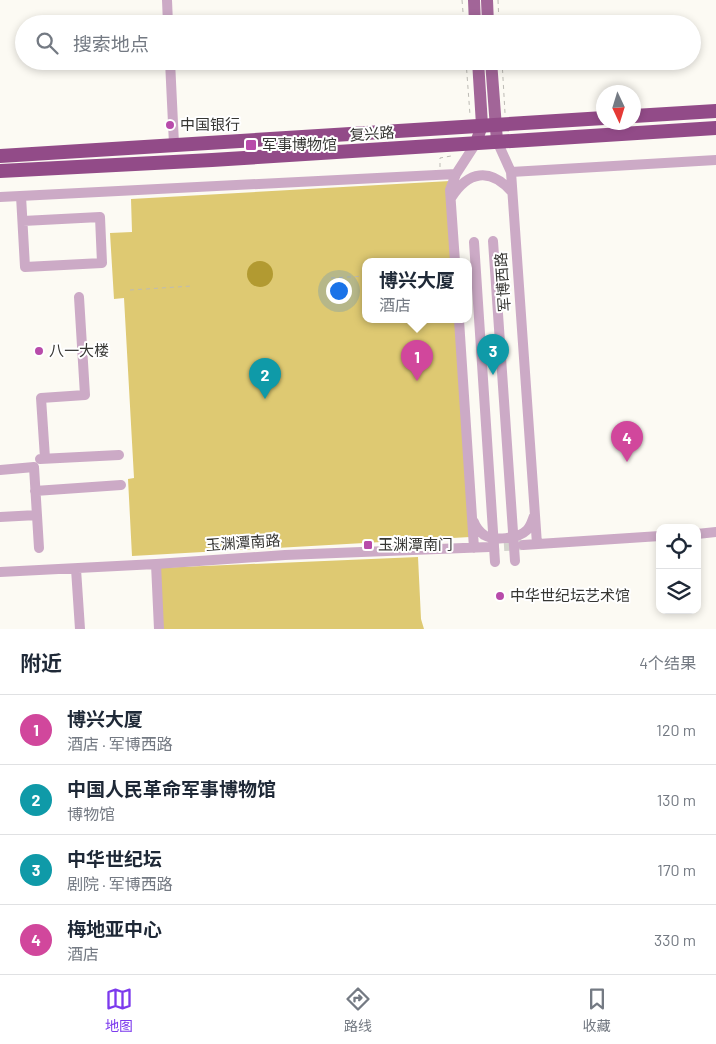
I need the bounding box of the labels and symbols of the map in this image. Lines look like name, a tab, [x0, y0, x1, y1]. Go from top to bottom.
north arrow	[596, 85, 641, 130]
place label: 中国银行	[180, 115, 240, 133]
marker: 中国银行	[164, 119, 176, 131]
street label: 复兴路	[349, 122, 395, 144]
place label: 军事博物馆	[262, 135, 337, 153]
marker: 军事博物馆	[244, 138, 258, 152]
street label: 军博西路	[491, 252, 513, 313]
your location	[326, 278, 352, 304]
pin: 3	[477, 334, 509, 375]
pin: 1	[401, 340, 433, 381]
place label: 八一大楼	[49, 341, 109, 359]
marker: 八一大楼	[33, 345, 45, 357]
pin: 2	[249, 358, 281, 399]
pin: 4	[611, 421, 643, 462]
street label: 玉渊潭南路	[205, 530, 281, 554]
place label: 玉渊潭南门	[378, 535, 453, 553]
marker: 玉渊潭南门	[362, 539, 374, 551]
place label: 中华世纪坛艺术馆	[510, 586, 630, 604]
marker: 中华世纪坛艺术馆	[494, 590, 506, 602]

